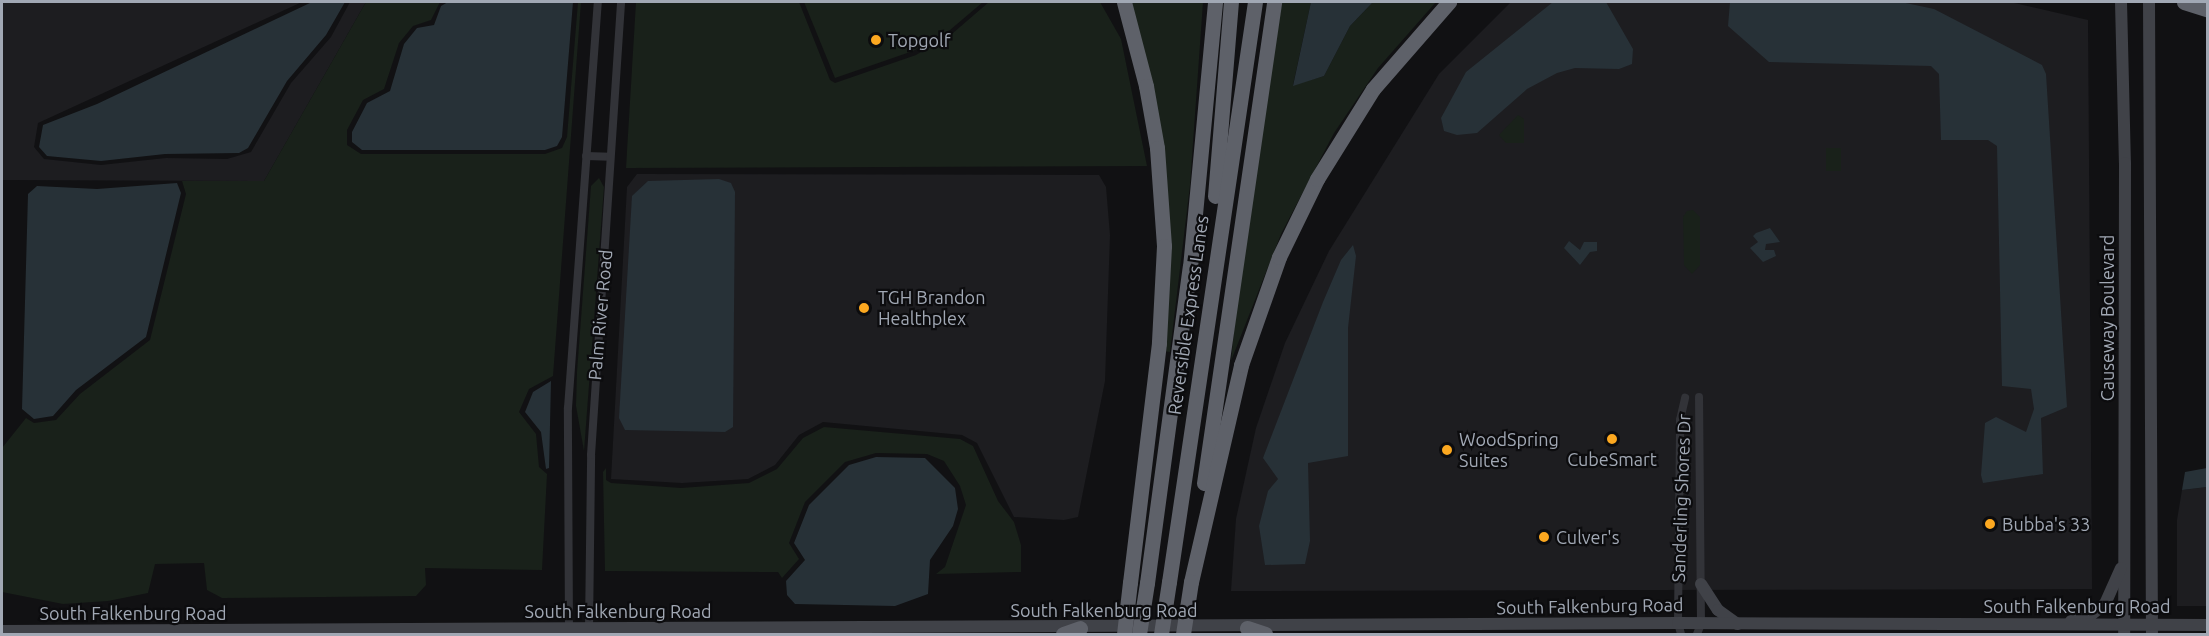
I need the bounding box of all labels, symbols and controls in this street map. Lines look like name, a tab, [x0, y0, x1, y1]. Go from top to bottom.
place label: Topgolf	[888, 29, 951, 51]
marker: Topgolf	[869, 33, 883, 47]
street label: Reversible Express Lanes	[1163, 214, 1213, 416]
street label: Causeway Boulevard	[2096, 235, 2118, 401]
street label: Palm River Road	[584, 249, 616, 381]
place label: TGH Brandon Healthplex	[878, 287, 985, 330]
marker: TGH Brandon Healthplex	[855, 299, 873, 317]
street label: Sanderling Shores Dr	[1667, 413, 1695, 583]
place label: WoodSpring Suites	[1459, 429, 1559, 472]
marker: CubeSmart	[1605, 432, 1619, 446]
marker: WoodSpring Suites	[1440, 443, 1454, 457]
place label: CubeSmart	[1567, 448, 1657, 470]
place label: Bubba's 33	[2002, 513, 2090, 535]
marker: Bubba's 33	[1983, 517, 1997, 531]
place label: Culver's	[1556, 526, 1620, 548]
marker: Culver's	[1537, 530, 1551, 544]
street label: South Falkenburg Road	[1496, 594, 1684, 618]
street label: South Falkenburg Road	[1983, 595, 2171, 617]
street label: South Falkenburg Road	[1010, 599, 1198, 621]
street label: South Falkenburg Road	[524, 600, 712, 622]
street label: South Falkenburg Road	[39, 602, 227, 624]

